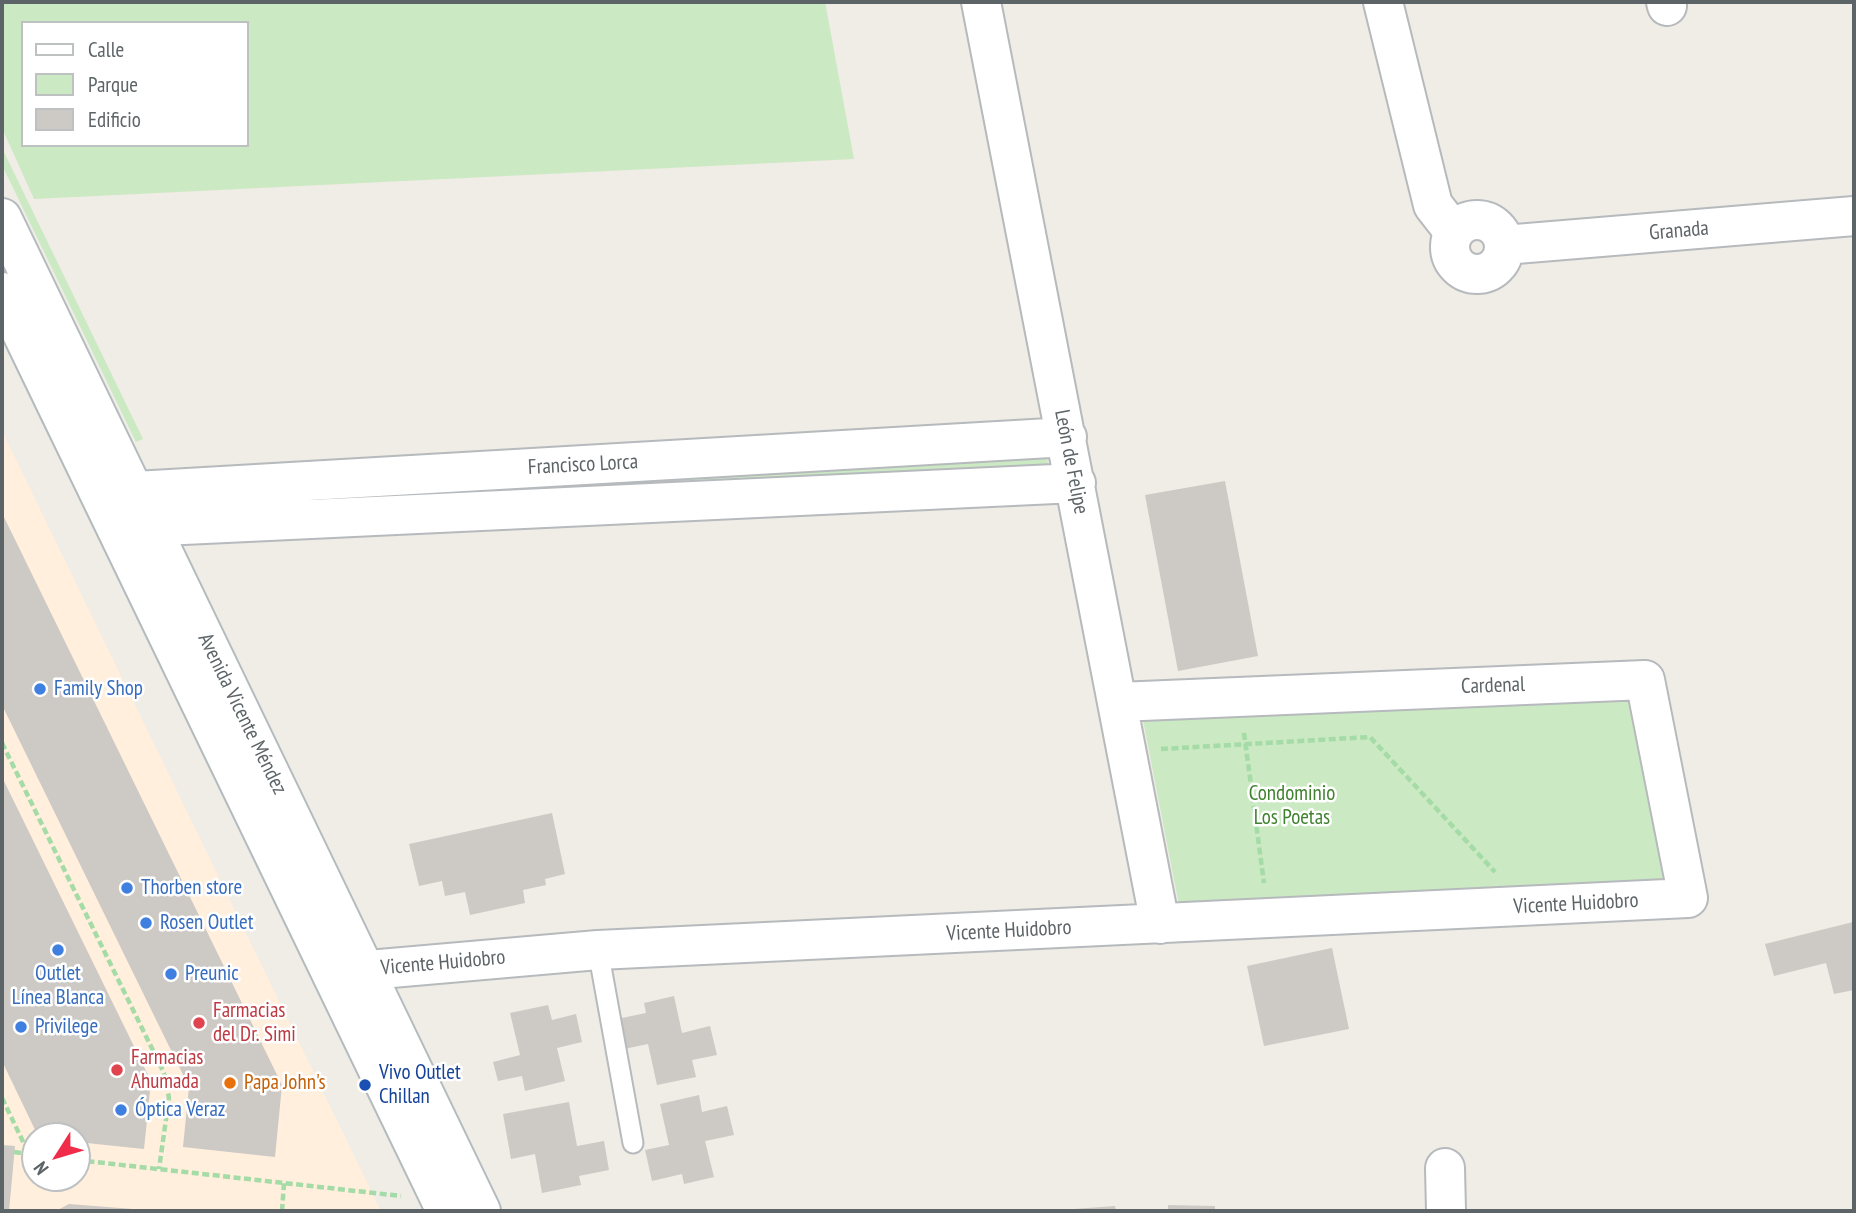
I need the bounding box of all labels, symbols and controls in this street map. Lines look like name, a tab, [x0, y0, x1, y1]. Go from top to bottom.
legend	[21, 21, 248, 147]
text: Calle	[88, 36, 124, 63]
text: Parque	[88, 71, 138, 98]
text: Edificio	[88, 106, 141, 133]
street label: Granada	[1648, 216, 1710, 246]
street label: León de Felipe	[1049, 408, 1093, 516]
street label: Francisco Lorca	[527, 450, 639, 480]
street label: Avenida Vicente Méndez	[192, 629, 292, 799]
street label: Cardenal	[1461, 672, 1525, 700]
place label: Family Shop	[54, 676, 143, 702]
marker: Family Shop	[32, 681, 48, 697]
park label: Condominio Los Poetas	[1249, 781, 1335, 831]
place label: Thorben store	[141, 875, 242, 901]
marker: Thorben store	[119, 880, 135, 896]
street label: Vicente Huidobro	[1513, 888, 1639, 920]
place label: Rosen Outlet	[160, 910, 254, 936]
marker: Rosen Outlet	[138, 915, 154, 931]
street label: Vicente Huidobro	[946, 915, 1072, 947]
marker: Outlet Línea Blanca	[50, 942, 66, 958]
street label: Vicente Huidobro	[380, 945, 506, 981]
place label: Outlet Línea Blanca	[12, 961, 104, 1011]
place label: Preunic	[185, 961, 239, 987]
marker: Preunic	[163, 966, 179, 982]
place label: Farmacias del Dr. Simi	[213, 998, 296, 1048]
place label: Privilege	[35, 1014, 98, 1040]
marker: Farmacias del Dr. Simi	[191, 1015, 207, 1031]
marker: Privilege	[13, 1019, 29, 1035]
place label: Farmacias Ahumada	[131, 1045, 203, 1095]
place label: Vivo Outlet Chillan	[379, 1060, 461, 1110]
marker: Farmacias Ahumada	[109, 1062, 125, 1078]
place label: Papa John's	[244, 1070, 326, 1096]
marker: Papa John's	[222, 1075, 238, 1091]
marker: Vivo Outlet Chillan	[357, 1077, 373, 1093]
place label: Óptica Veraz	[135, 1097, 225, 1123]
marker: Óptica Veraz	[113, 1102, 129, 1118]
north arrow	[21, 1122, 91, 1192]
text: N	[28, 1157, 54, 1180]

